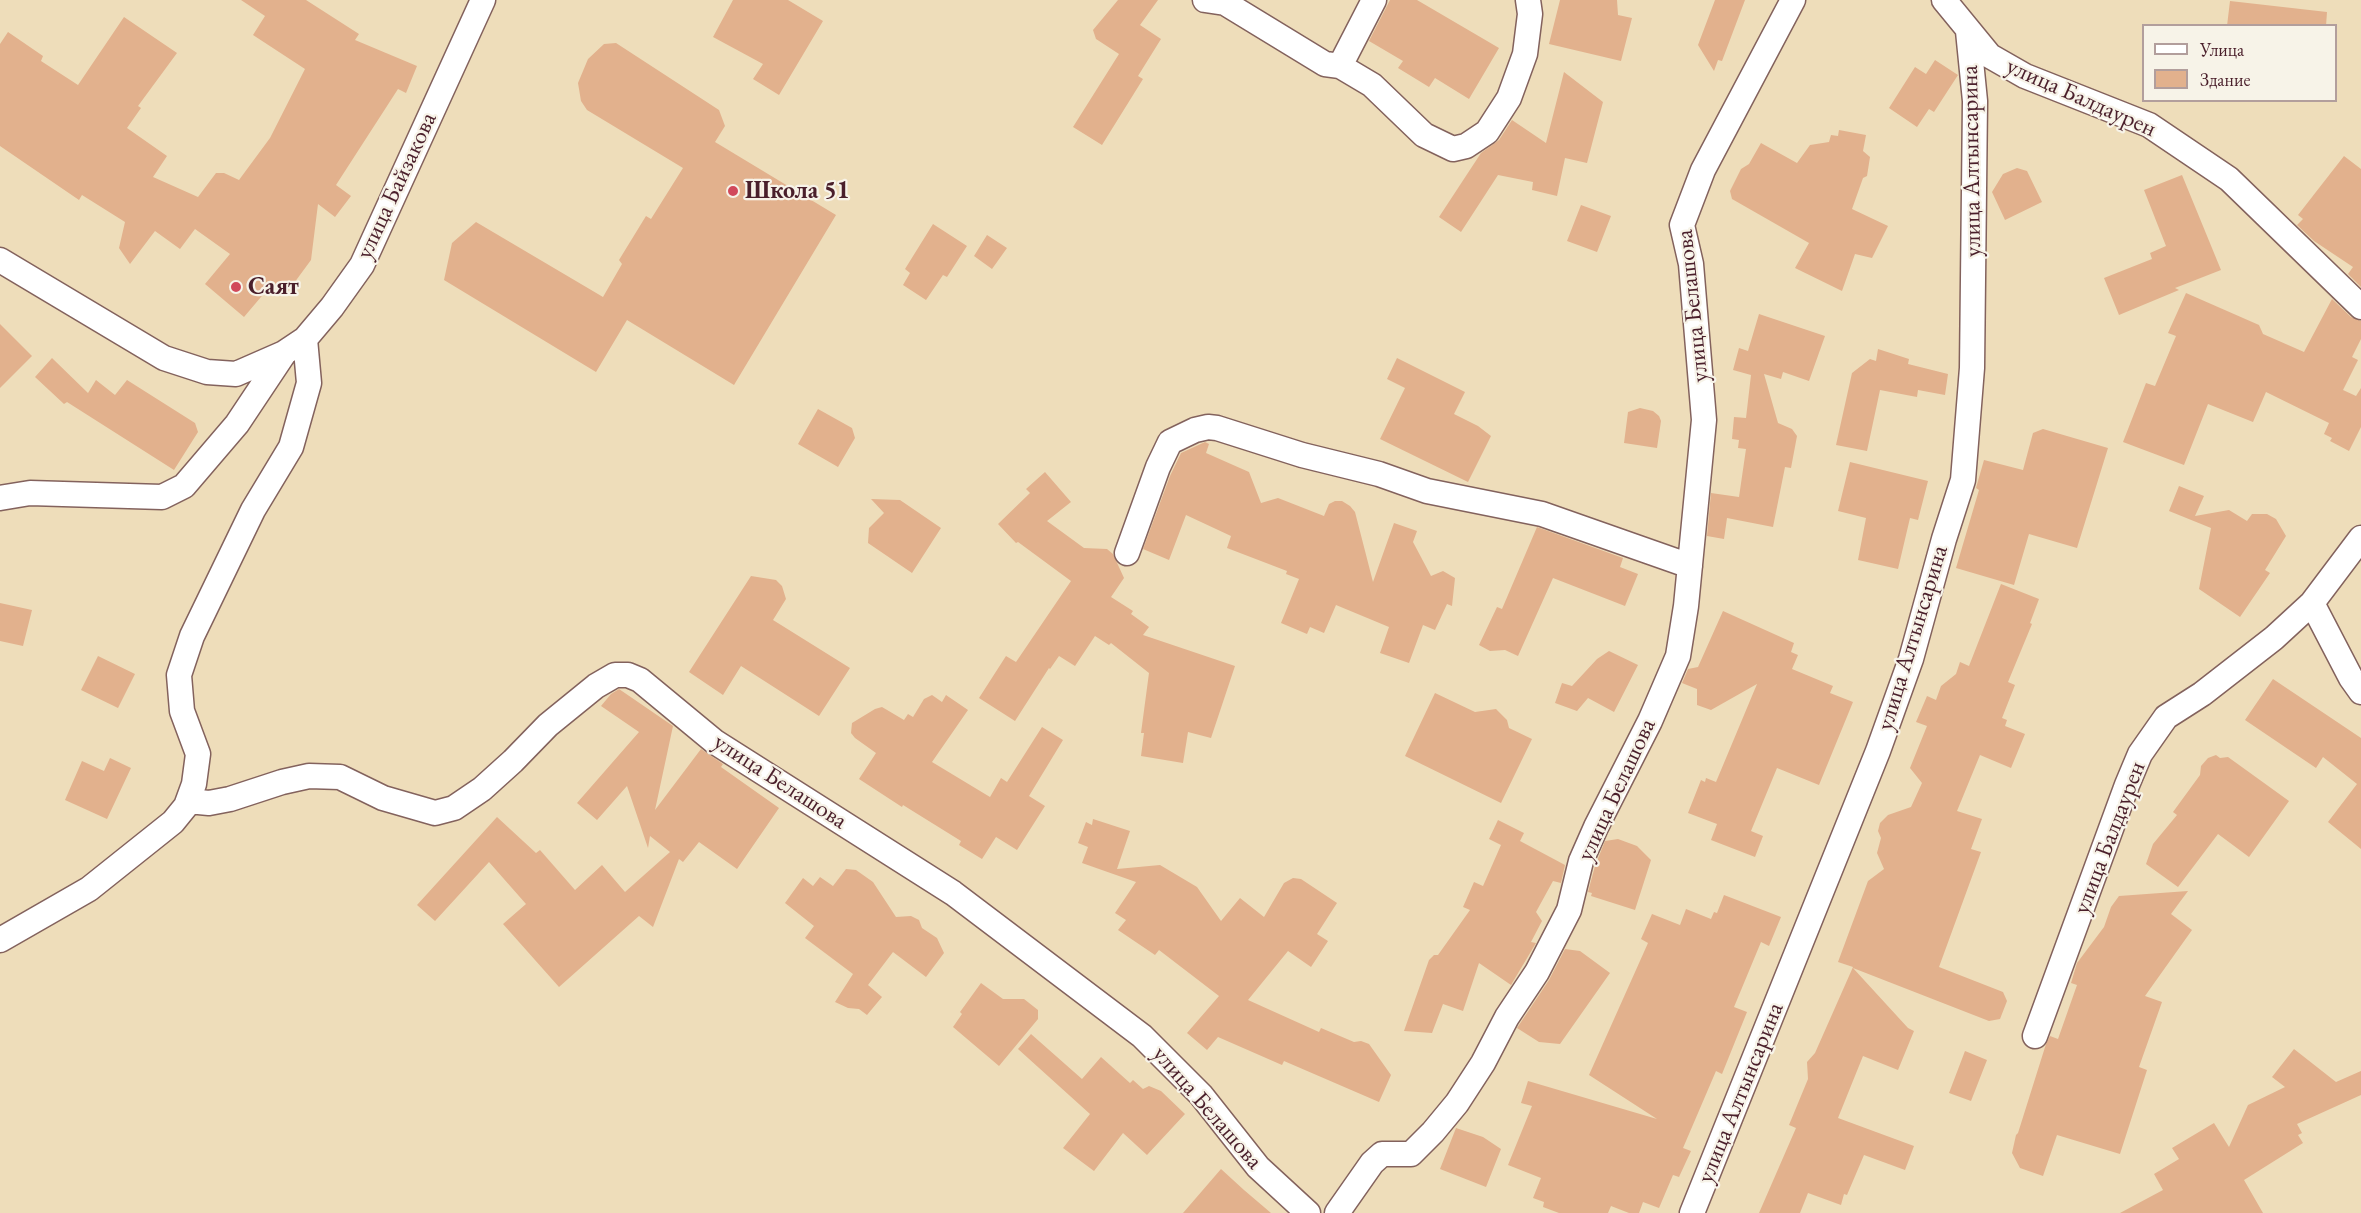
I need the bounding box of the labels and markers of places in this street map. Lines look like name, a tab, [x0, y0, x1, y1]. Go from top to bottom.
place label: Школа 51	[745, 177, 849, 205]
marker: Школа 51	[726, 184, 740, 198]
place label: Саят	[248, 273, 299, 301]
marker: Саят	[229, 280, 243, 294]

